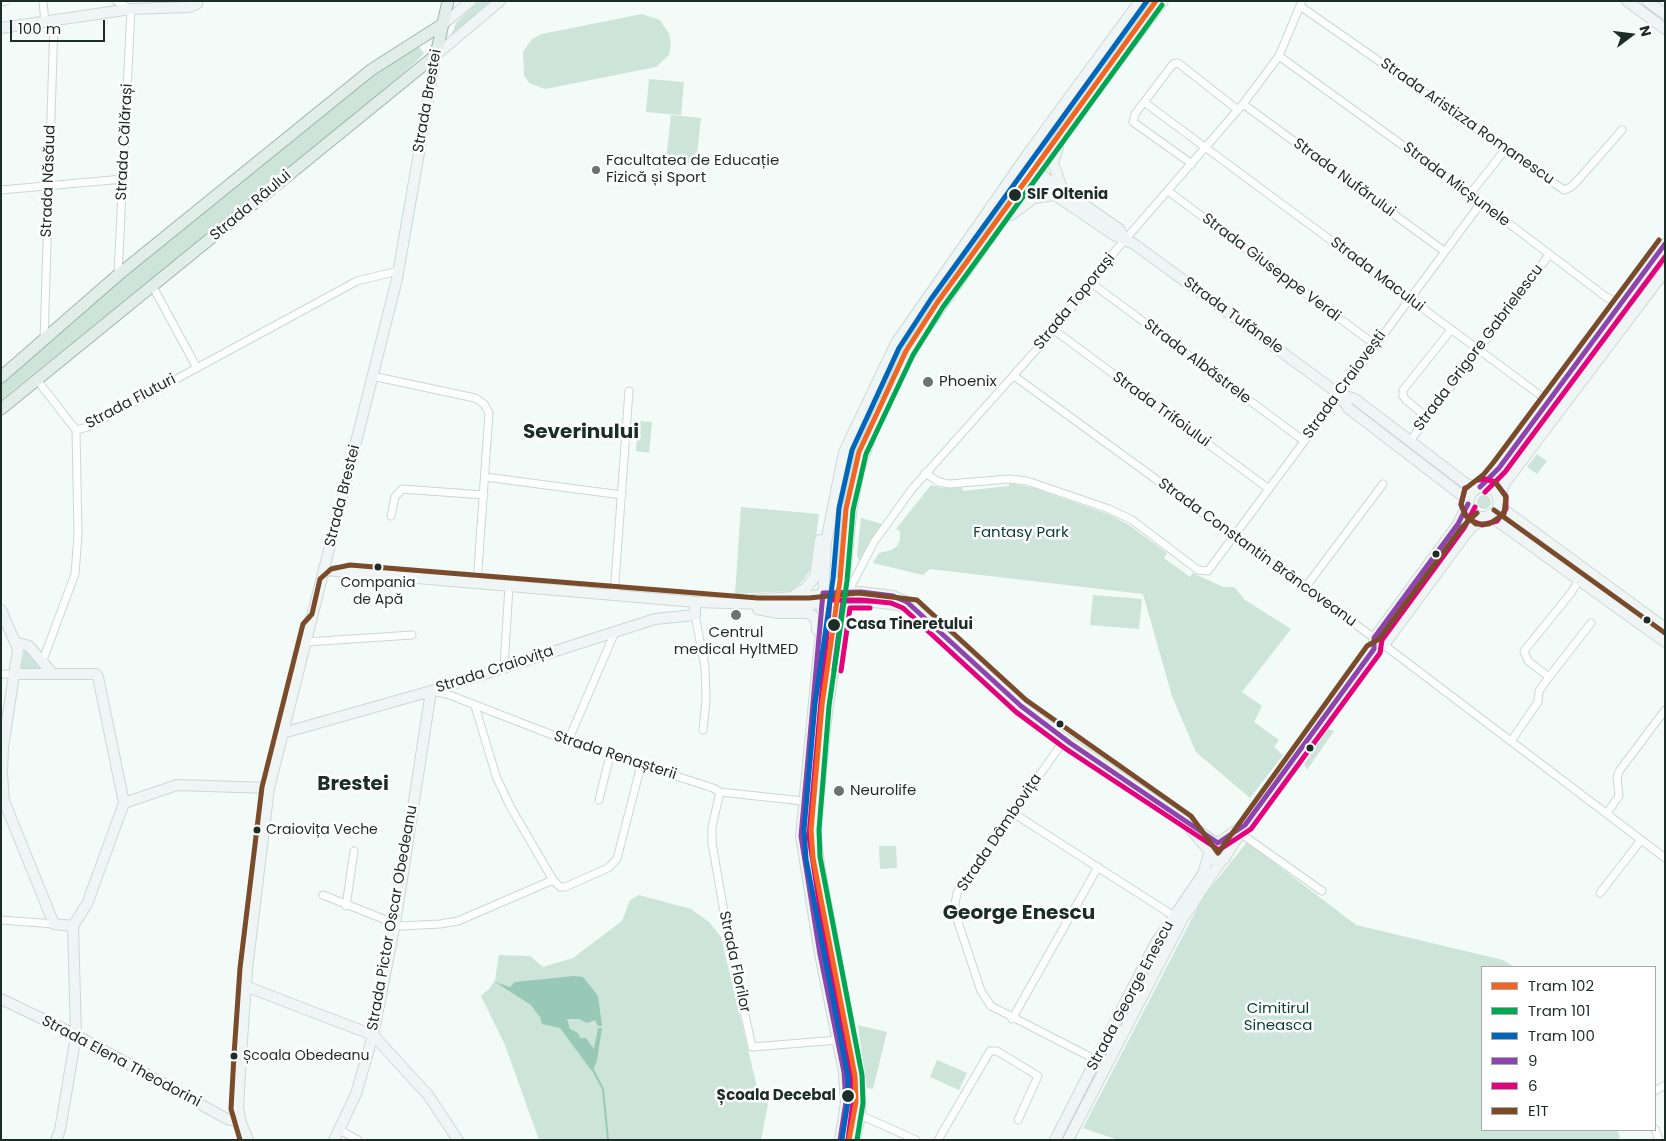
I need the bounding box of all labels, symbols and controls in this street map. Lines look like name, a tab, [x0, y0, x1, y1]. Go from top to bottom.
scale bar	[12, 10, 108, 42]
north arrow	[1606, 10, 1656, 60]
text: 100 m	[18, 18, 61, 39]
text: N	[1634, 23, 1657, 39]
street label: Strada Brestei	[410, 48, 446, 154]
street label: Strada Aristizza Romanescu	[1377, 55, 1557, 189]
street label: Strada Călărași	[113, 83, 137, 201]
street label: Strada Năsăud	[38, 124, 60, 238]
street label: Strada Nufărului	[1289, 135, 1399, 221]
street label: Strada Micșunele	[1399, 139, 1513, 231]
place label: Facultatea de Educație Fizică și Sport	[606, 152, 779, 187]
marker: Facultatea de Educație Fizică și Sport	[590, 164, 602, 176]
street label: Strada Râului	[207, 167, 295, 245]
place label: SIF Oltenia	[1027, 186, 1108, 204]
marker: SIF Oltenia	[1007, 187, 1023, 203]
street label: Strada Giuseppe Verdi	[1198, 210, 1344, 326]
street label: Strada Macului	[1326, 234, 1428, 316]
street label: Strada Toporași	[1031, 250, 1119, 354]
street label: Strada Grigore Gabrielescu	[1410, 261, 1548, 435]
street label: Strada Tufănele	[1180, 274, 1286, 358]
street label: Strada Albăstrele	[1140, 316, 1254, 408]
street label: Strada Craiovești	[1300, 327, 1390, 443]
street label: Strada Trifoiului	[1109, 368, 1213, 452]
street label: Strada Fluturi	[83, 371, 179, 433]
place label: Phoenix	[939, 373, 997, 391]
marker: Phoenix	[921, 375, 935, 389]
district label: Severinului	[523, 421, 639, 445]
street label: Strada Brestei	[322, 443, 364, 549]
street label: Strada Constantin Brâncoveanu	[1154, 475, 1360, 631]
park label: Fantasy Park	[973, 524, 1069, 542]
unlabelled marker	[1431, 549, 1441, 559]
marker: Compania de Apă	[373, 562, 383, 572]
place label: Compania de Apă	[341, 575, 415, 608]
marker: Centrul medical HyltMED	[729, 608, 743, 622]
unlabelled marker	[1642, 615, 1652, 625]
place label: Casa Tineretului	[846, 616, 973, 634]
marker: Casa Tineretului	[826, 617, 842, 633]
place label: Centrul medical HyltMED	[674, 624, 798, 659]
street label: Strada Craiovița	[434, 642, 556, 698]
unlabelled marker	[1055, 719, 1065, 729]
street label: Strada Renașterii	[551, 728, 679, 784]
unlabelled marker	[1305, 743, 1315, 753]
street label: Strada Dâmbovița	[954, 771, 1046, 895]
district label: Brestei	[317, 773, 389, 797]
place label: Neurolife	[850, 782, 916, 800]
marker: Neurolife	[832, 784, 846, 798]
street label: Strada Pictor Oscar Obedeanu	[364, 804, 422, 1032]
place label: Craiovița Veche	[266, 822, 378, 838]
marker: Craiovița Veche	[252, 825, 262, 835]
district label: George Enescu	[943, 902, 1095, 926]
street label: Strada Florilor	[714, 910, 754, 1014]
street label: Strada George Enescu	[1084, 918, 1178, 1074]
legend	[1481, 966, 1656, 1131]
text: Tram 102	[1528, 975, 1594, 996]
park label: Cimitirul Sineasca	[1244, 1000, 1312, 1035]
text: Tram 101	[1528, 1000, 1590, 1021]
street label: Strada Elena Theodorini	[38, 1012, 204, 1112]
text: Tram 100	[1528, 1025, 1595, 1046]
place label: Școala Obedeanu	[243, 1048, 369, 1064]
text: 9	[1528, 1050, 1537, 1071]
marker: Școala Obedeanu	[229, 1051, 239, 1061]
text: 6	[1528, 1075, 1538, 1096]
place label: Școala Decebal	[716, 1087, 836, 1105]
marker: Școala Decebal	[840, 1088, 856, 1104]
text: E1T	[1528, 1100, 1549, 1121]

